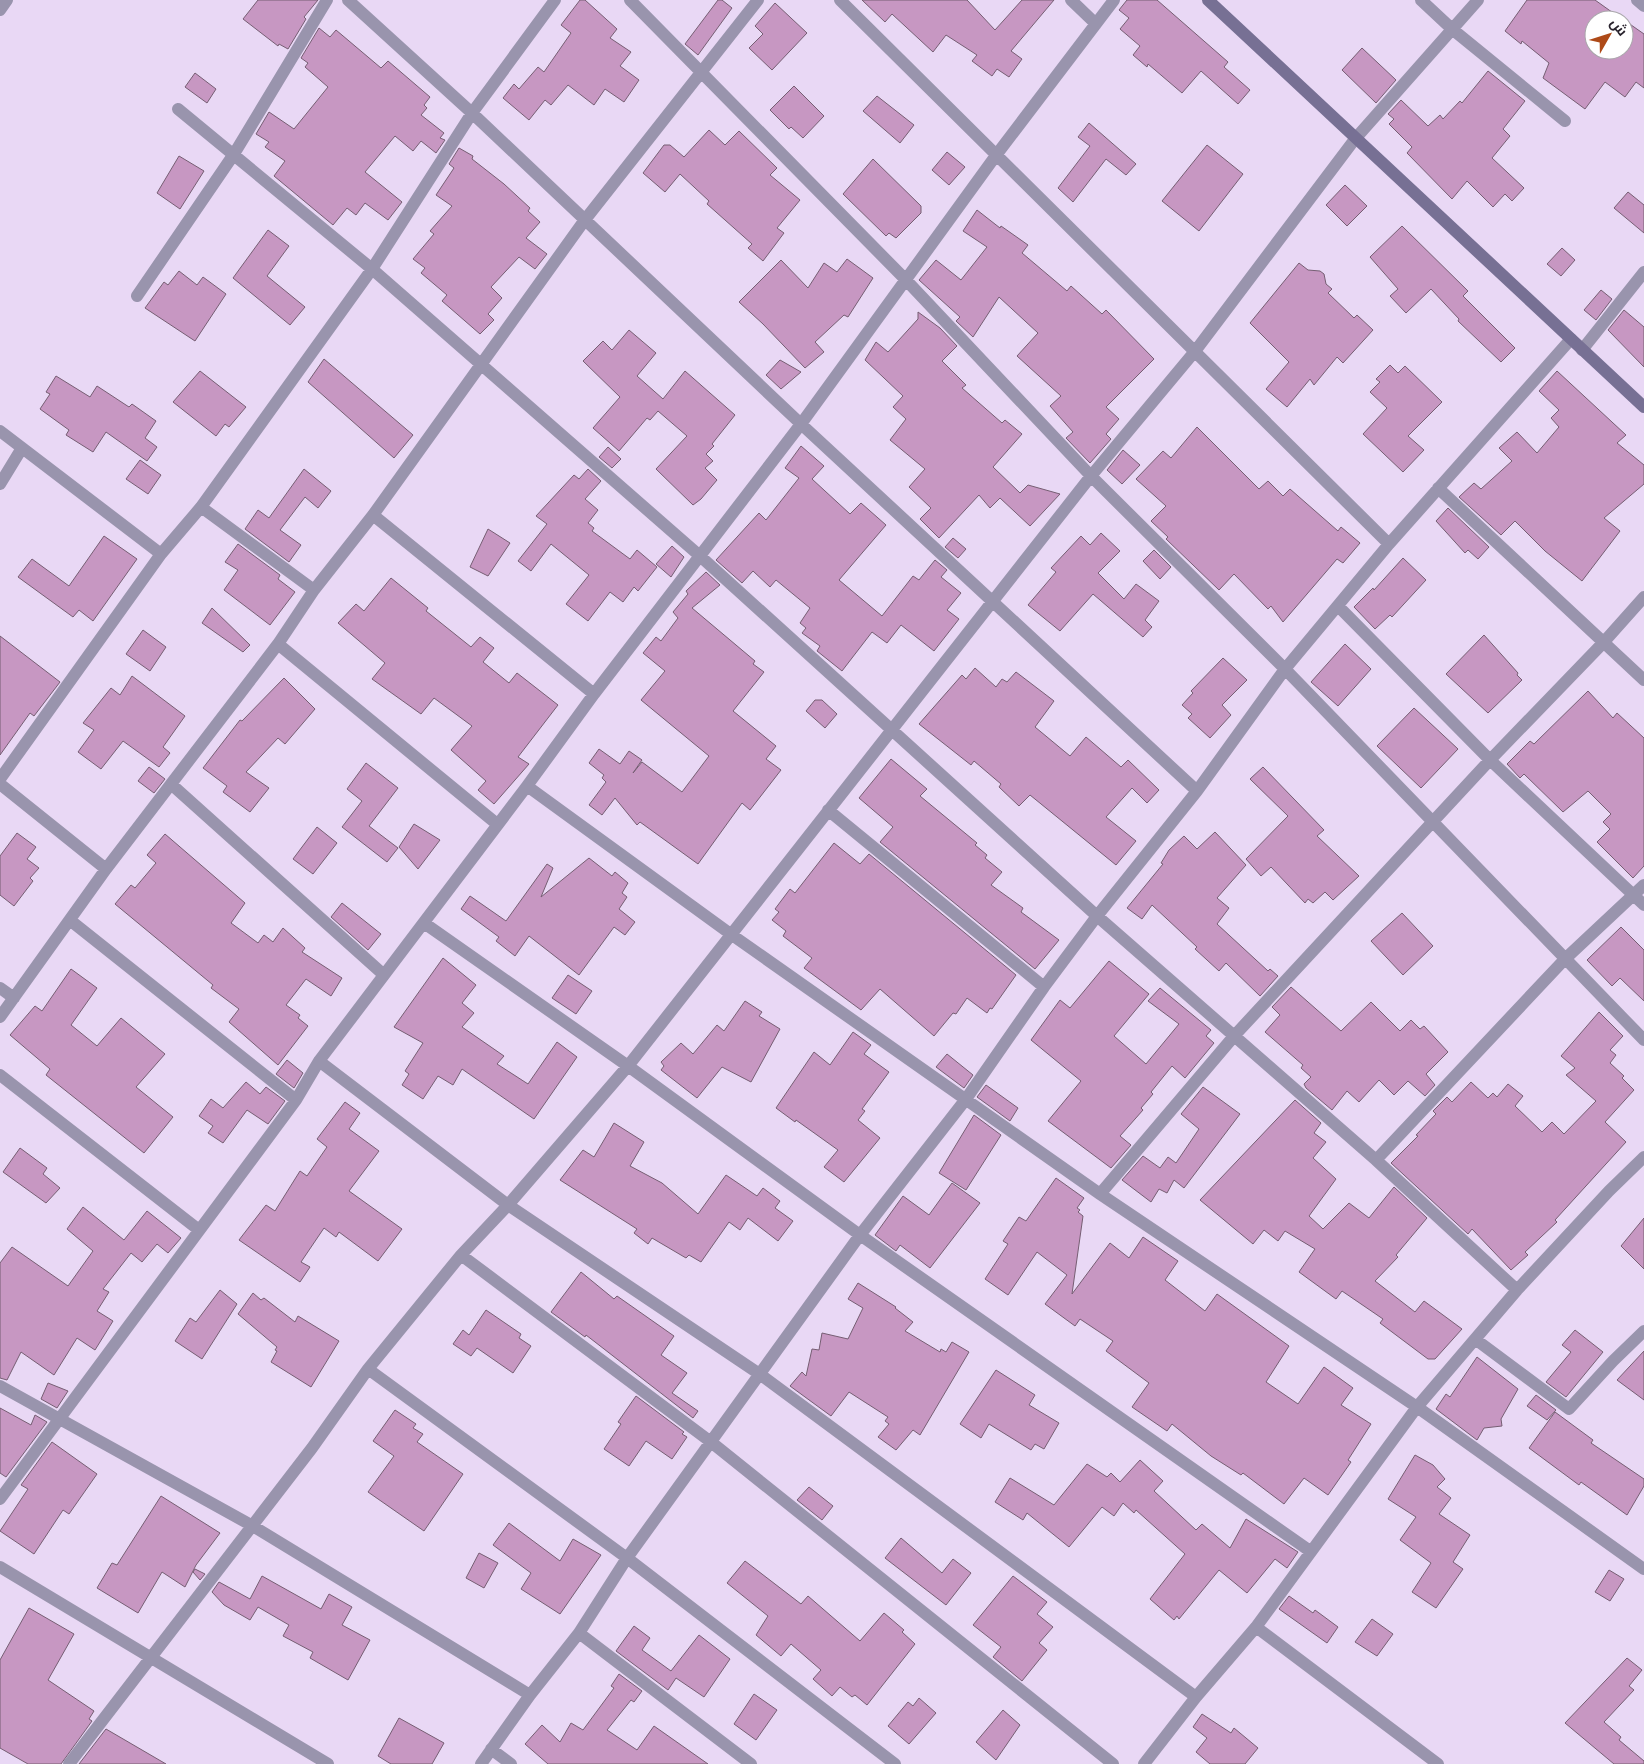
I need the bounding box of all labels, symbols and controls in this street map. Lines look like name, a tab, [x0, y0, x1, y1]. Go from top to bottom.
north arrow	[1584, 10, 1634, 60]
text: ش	[1606, 14, 1632, 39]

